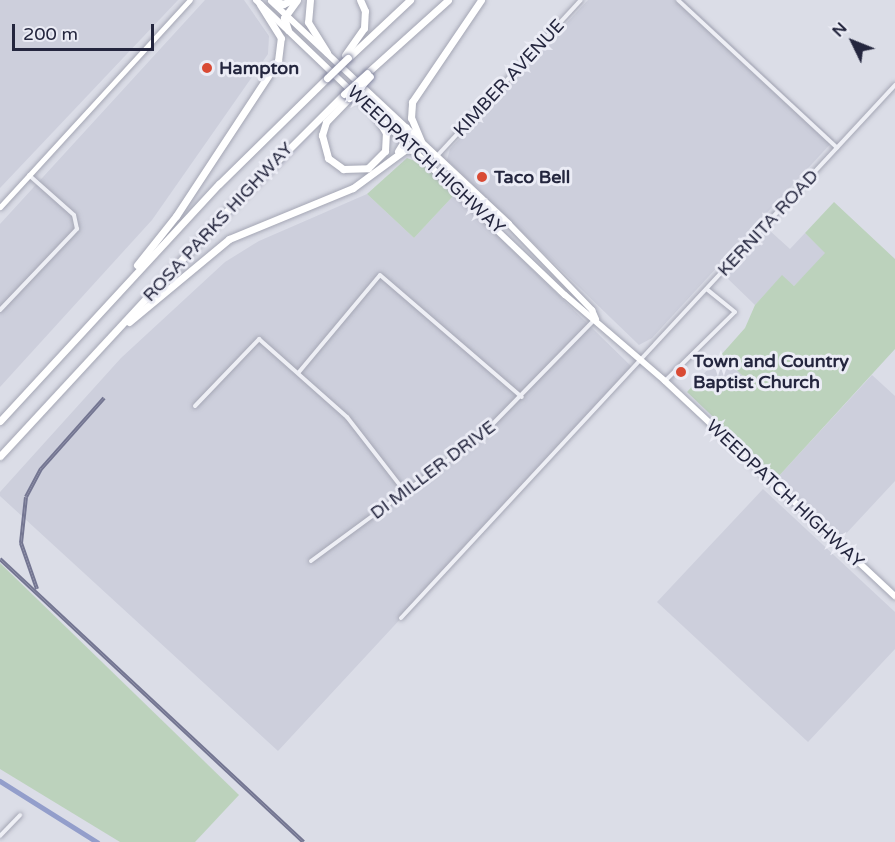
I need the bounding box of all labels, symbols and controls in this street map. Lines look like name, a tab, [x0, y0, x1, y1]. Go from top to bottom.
scale bar	[15, 12, 158, 50]
north arrow	[823, 12, 883, 72]
street label: KIMBER AVENUE	[449, 15, 569, 141]
text: N	[828, 18, 852, 41]
text: 200 m	[23, 23, 78, 45]
place label: Hampton	[219, 57, 299, 79]
marker: Hampton	[200, 61, 214, 75]
street label: WEEDPATCH HIGHWAY	[343, 81, 509, 239]
street label: ROSA PARKS HIGHWAY	[138, 138, 298, 306]
street label: KERNITA ROAD	[713, 165, 823, 281]
place label: Taco Bell	[494, 166, 570, 188]
marker: Taco Bell	[475, 170, 489, 184]
place label: Town and Country Baptist Church	[693, 351, 849, 394]
marker: Town and Country Baptist Church	[674, 365, 688, 379]
street label: WEEDPATCH HIGHWAY	[702, 415, 868, 573]
street label: DI MILLER DRIVE	[366, 416, 500, 524]

